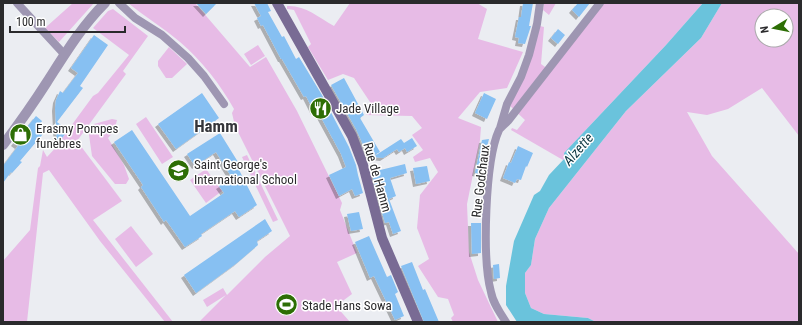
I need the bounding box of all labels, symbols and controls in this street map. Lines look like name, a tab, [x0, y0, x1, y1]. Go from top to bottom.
scale bar	[10, 8, 125, 34]
north arrow	[754, 8, 794, 48]
text: 100 m	[16, 15, 46, 29]
text: N	[758, 25, 772, 34]
restaurant icon: Jade Village	[308, 95, 334, 121]
place label: Jade Village	[336, 101, 399, 116]
district label: Hamm	[194, 116, 238, 136]
place label: Erasmy Pompes funèbres	[36, 121, 118, 151]
shop icon: Erasmy Pompes funèbres	[7, 122, 33, 148]
water label: Alzette	[559, 130, 596, 169]
street label: Rue de Hamm	[360, 141, 395, 214]
street label: Rue Godchaux	[469, 143, 492, 218]
place label: Saint George's International School	[194, 157, 297, 187]
school or university icon: Saint George's International School	[165, 158, 191, 184]
sports icon: Stade Hans Sowa	[274, 292, 300, 318]
place label: Stade Hans Sowa	[302, 298, 392, 313]

